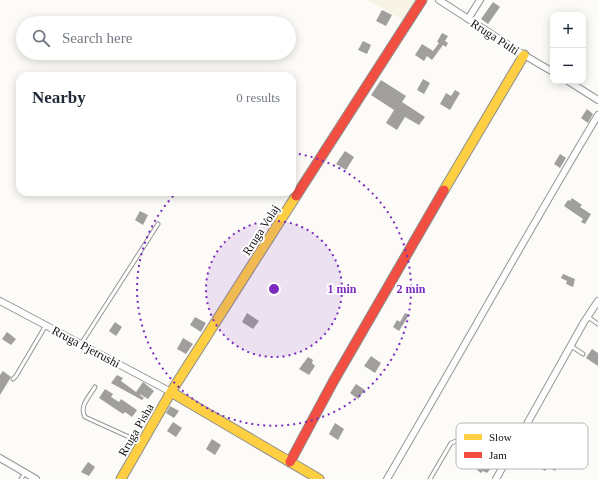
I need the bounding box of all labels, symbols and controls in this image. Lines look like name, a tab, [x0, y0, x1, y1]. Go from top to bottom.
map controls	[550, 12, 586, 84]
button: +	[550, 12, 586, 48]
search box	[16, 16, 296, 60]
street label: Rruga Pulti	[468, 16, 522, 58]
icon: search	[30, 27, 52, 49]
text: Search here	[62, 30, 132, 46]
button: −	[550, 48, 586, 84]
text: Nearby	[32, 88, 86, 107]
text: 0 results	[236, 90, 280, 105]
street label: Rruga Volaj	[240, 202, 282, 258]
centre of rings	[267, 282, 281, 296]
text: 1 min	[327, 282, 357, 296]
text: 2 min	[396, 282, 426, 296]
street label: Rruga Pjetrushi	[50, 323, 123, 371]
street label: Rruga Pisha	[115, 401, 157, 459]
legend	[456, 423, 588, 469]
text: Slow	[489, 431, 512, 443]
text: Jam	[489, 449, 507, 461]

